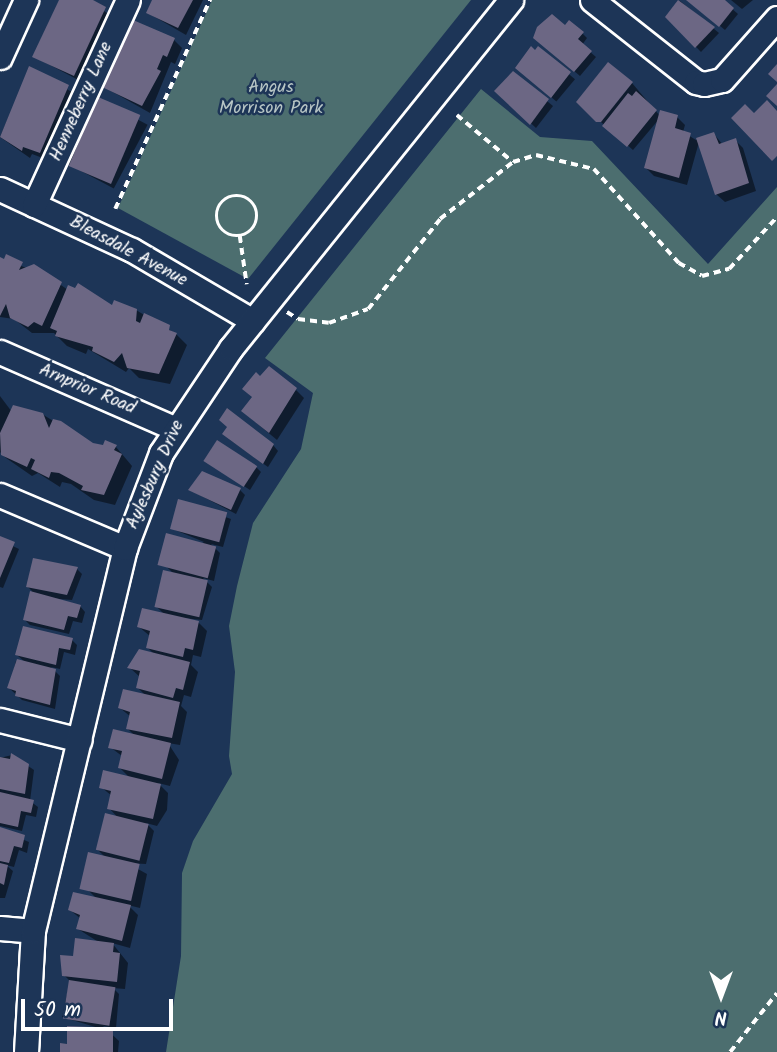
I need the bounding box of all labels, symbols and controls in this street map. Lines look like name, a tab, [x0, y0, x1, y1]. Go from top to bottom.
street label: Henneberry Lane	[46, 39, 118, 165]
park label: Angus Morrison Park	[219, 78, 323, 120]
street label: Bleasdale Avenue	[65, 212, 191, 292]
street label: Arnprior Road	[35, 360, 139, 420]
street label: Aylesbury Drive	[122, 417, 190, 533]
north arrow	[686, 961, 756, 1031]
scale bar	[24, 986, 177, 1030]
text: 50 m	[34, 994, 81, 1027]
text: N	[715, 1002, 727, 1032]

